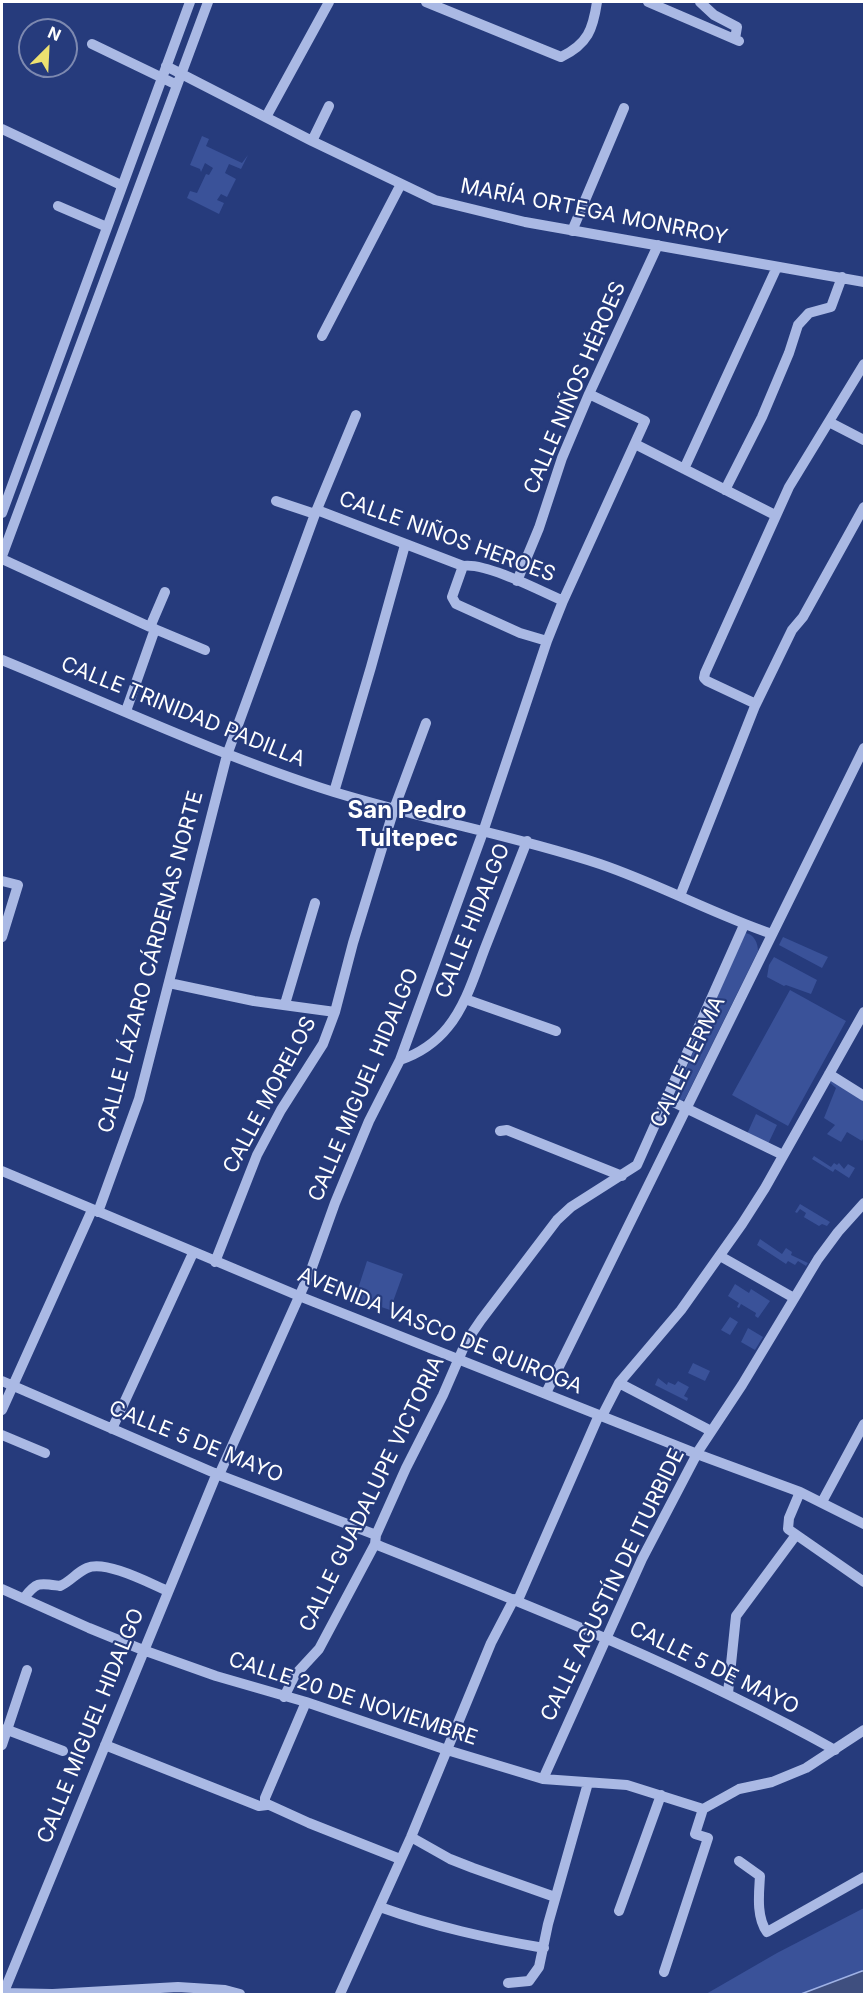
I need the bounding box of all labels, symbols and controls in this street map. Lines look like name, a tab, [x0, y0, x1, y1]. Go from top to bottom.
north arrow	[18, 18, 78, 78]
text: N	[45, 22, 64, 45]
street label: MARÍA ORTEGA MONRROY	[458, 174, 730, 250]
street label: CALLE NIÑOS HÉROES	[519, 278, 631, 498]
street label: CALLE NIÑOS HEROES	[335, 486, 559, 588]
street label: CALLE TRINIDAD PADILLA	[57, 651, 309, 773]
street label: CALLE LÁZARO CÁRDENAS NORTE	[93, 788, 209, 1136]
district label: San Pedro Tultepec	[348, 797, 466, 853]
street label: CALLE HIDALGO	[430, 840, 516, 1002]
street label: CALLE MIGUEL HIDALGO	[303, 964, 425, 1206]
street label: CALLE LERMA	[645, 992, 731, 1132]
street label: CALLE MORELOS	[218, 1012, 322, 1178]
street label: AVENIDA VASCO DE QUIROGA	[294, 1262, 586, 1400]
street label: CALLE GUADALUPE VICTORIA	[294, 1352, 450, 1636]
street label: CALLE 5 DE MAYO	[105, 1396, 287, 1488]
street label: CALLE AGUSTÍN DE ITURBIDE	[536, 1445, 690, 1725]
street label: CALLE MIGUEL HIDALGO	[32, 1605, 150, 1847]
street label: CALLE 5 DE MAYO	[625, 1616, 803, 1720]
street label: CALLE 20 DE NOVIEMBRE	[225, 1647, 481, 1751]

